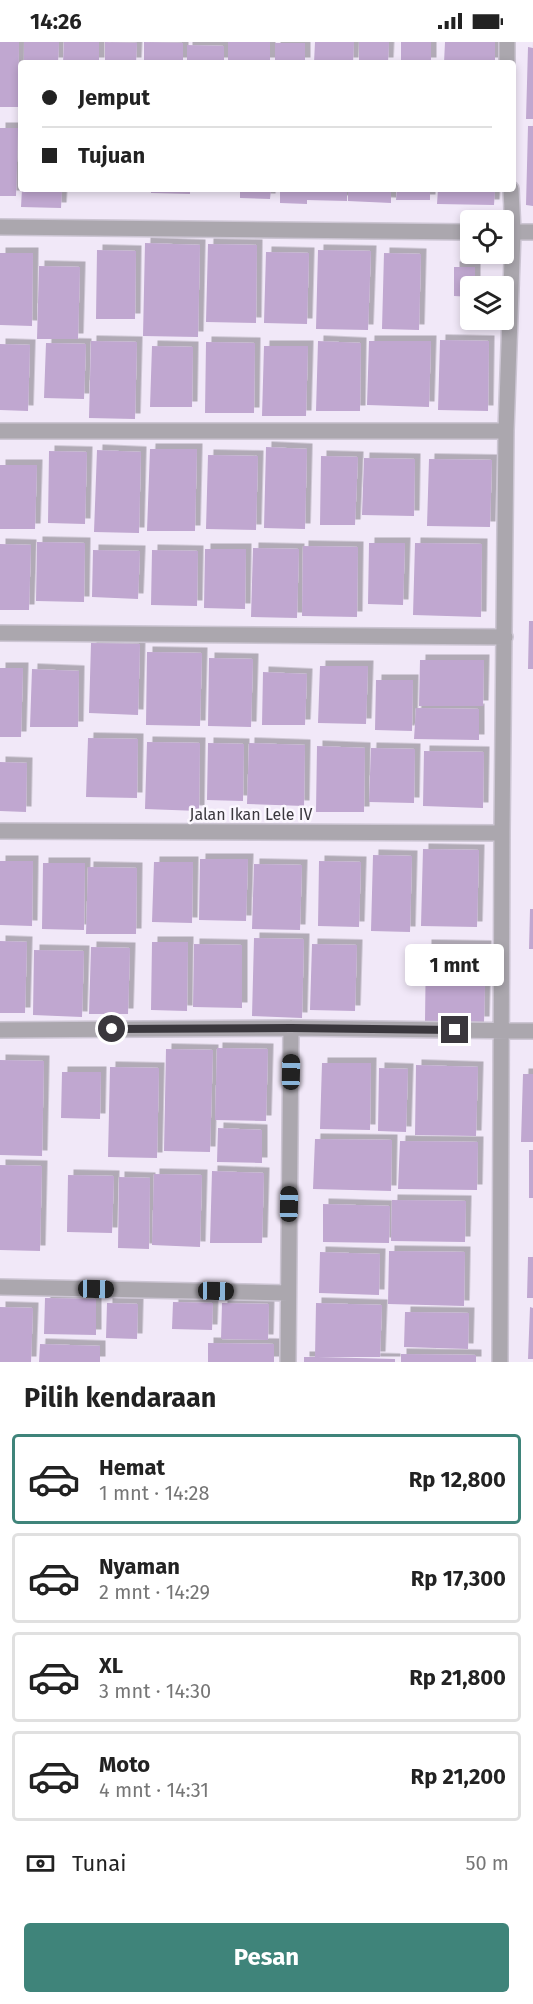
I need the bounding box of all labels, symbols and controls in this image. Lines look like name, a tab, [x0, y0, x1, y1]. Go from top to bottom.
text: 14:26	[30, 8, 82, 35]
text: Jemput	[78, 84, 150, 111]
text: Tujuan	[78, 142, 145, 169]
map controls	[460, 210, 514, 330]
button: locate	[460, 210, 514, 264]
button: layers	[460, 276, 514, 330]
street label: Jalan Ikan Lele IV	[190, 805, 313, 824]
callout: 1 mnt	[406, 943, 504, 985]
text: 1 mnt	[429, 953, 480, 977]
route start	[98, 1015, 125, 1042]
route end	[441, 1016, 468, 1043]
car	[282, 1054, 300, 1090]
car	[280, 1186, 298, 1222]
car	[78, 1280, 114, 1298]
car	[198, 1282, 234, 1300]
text: Pilih kendaraan	[24, 1382, 216, 1414]
icon: car	[27, 1452, 81, 1506]
text: Hemat	[99, 1454, 165, 1481]
text: Rp 12,800	[409, 1466, 506, 1493]
text: 1 mnt · 14:28	[99, 1481, 209, 1505]
icon: car	[27, 1551, 81, 1605]
text: Nyaman	[99, 1553, 180, 1580]
text: Rp 17,300	[411, 1565, 506, 1592]
text: 2 mnt · 14:29	[99, 1580, 210, 1604]
icon: car	[27, 1650, 81, 1704]
text: XL	[99, 1652, 123, 1679]
text: Rp 21,800	[409, 1664, 506, 1691]
text: 3 mnt · 14:30	[99, 1679, 211, 1703]
icon: car	[27, 1749, 81, 1803]
text: Moto	[99, 1751, 150, 1778]
text: Rp 21,200	[411, 1763, 506, 1790]
text: 4 mnt · 14:31	[99, 1778, 209, 1802]
icon: cash	[24, 1847, 57, 1880]
text: Tunai	[72, 1850, 126, 1877]
text: 50 m	[465, 1851, 509, 1875]
button: Pesan	[24, 1923, 509, 1992]

